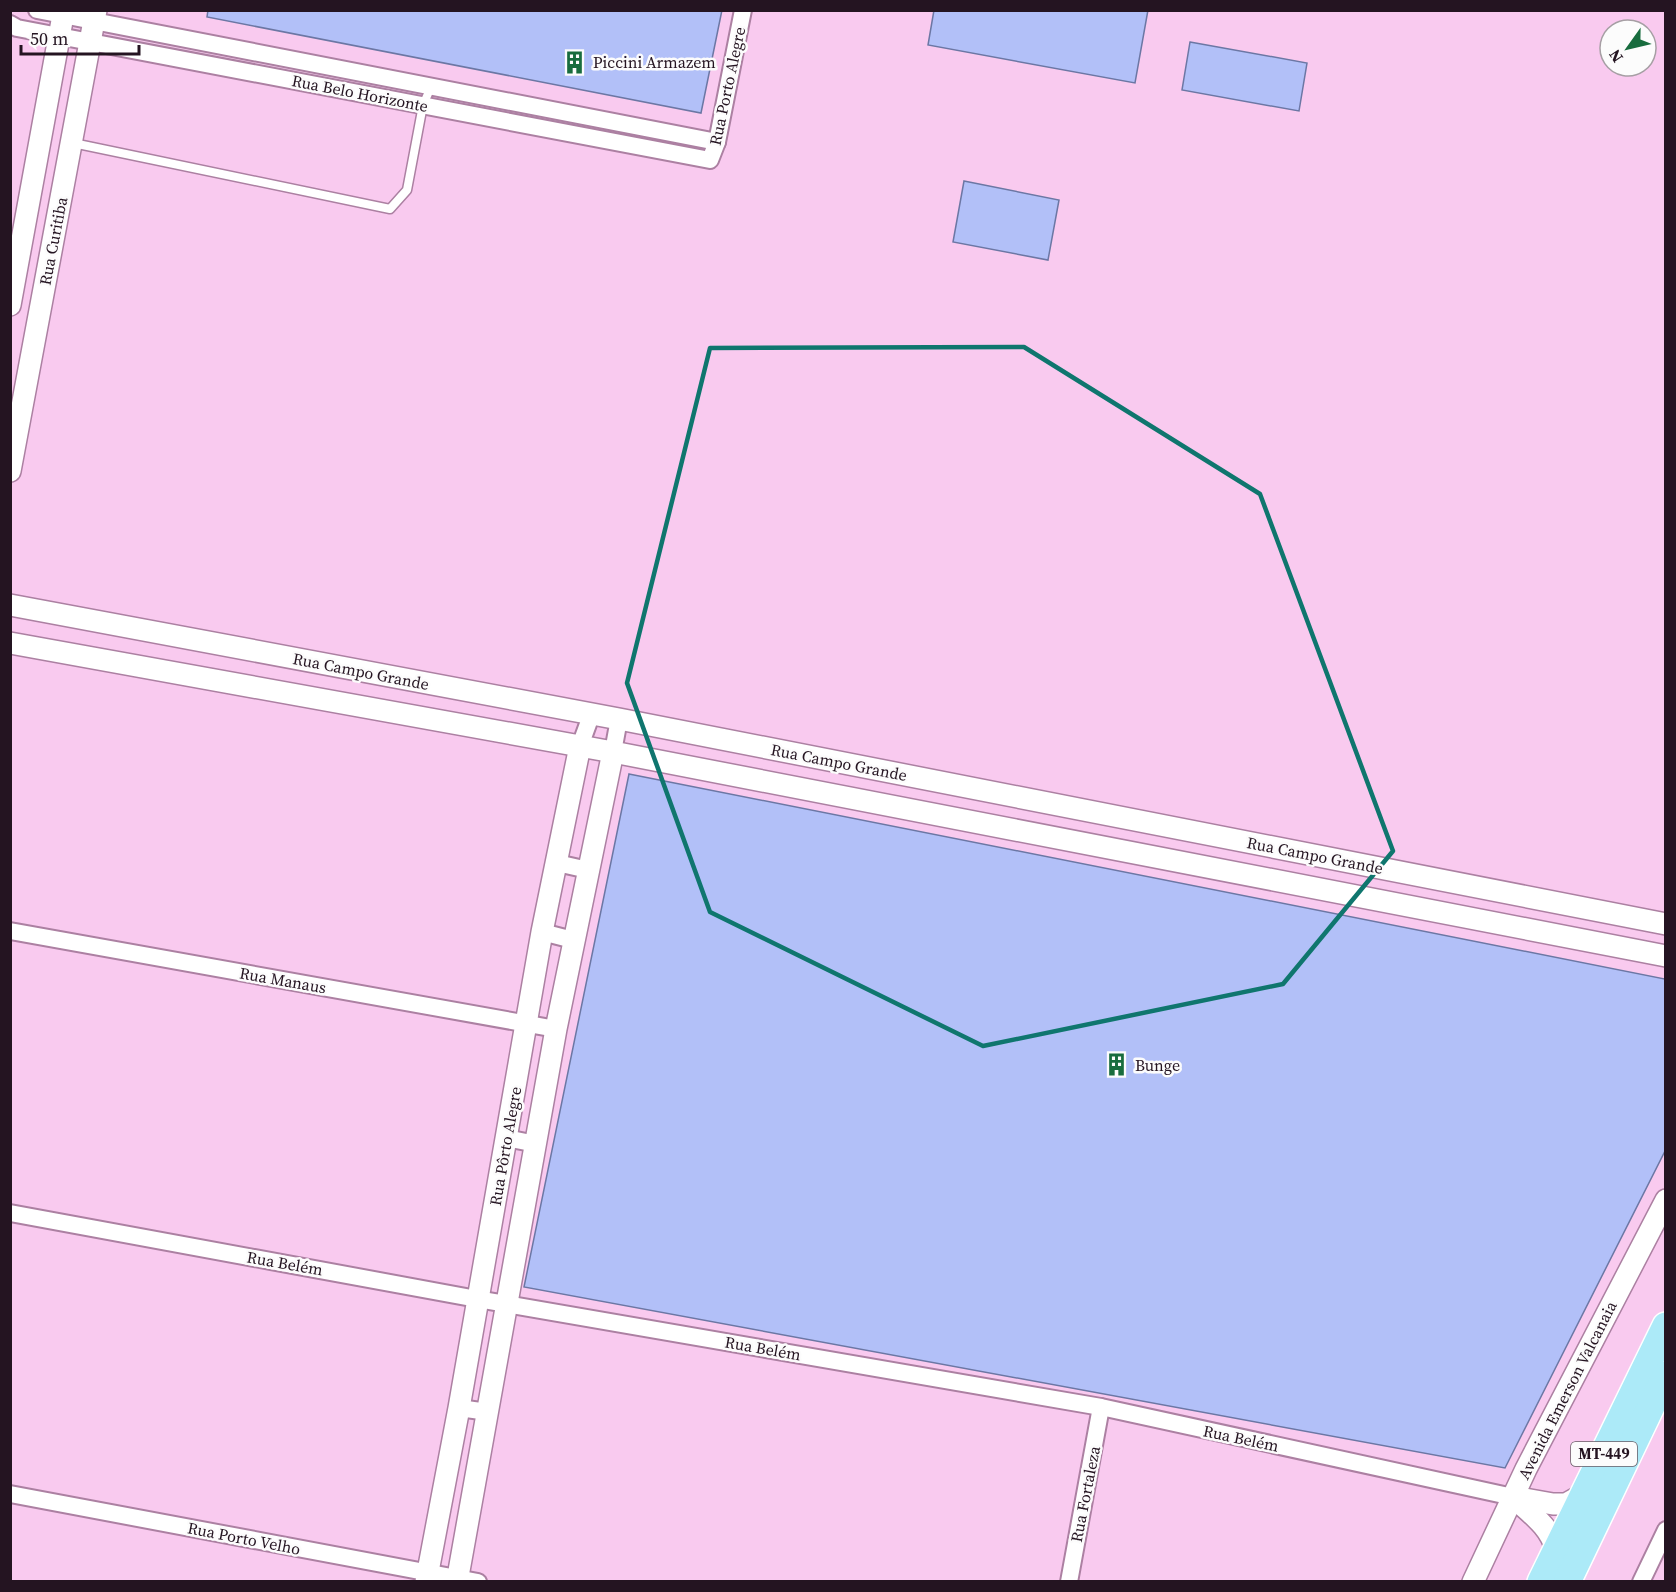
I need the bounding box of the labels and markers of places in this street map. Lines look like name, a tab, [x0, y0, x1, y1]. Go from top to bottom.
building icon: Piccini Armazem	[562, 49, 588, 75]
place label: Piccini Armazem	[593, 51, 716, 73]
building icon: Bunge	[1104, 1052, 1130, 1078]
place label: Bunge	[1135, 1054, 1180, 1076]

